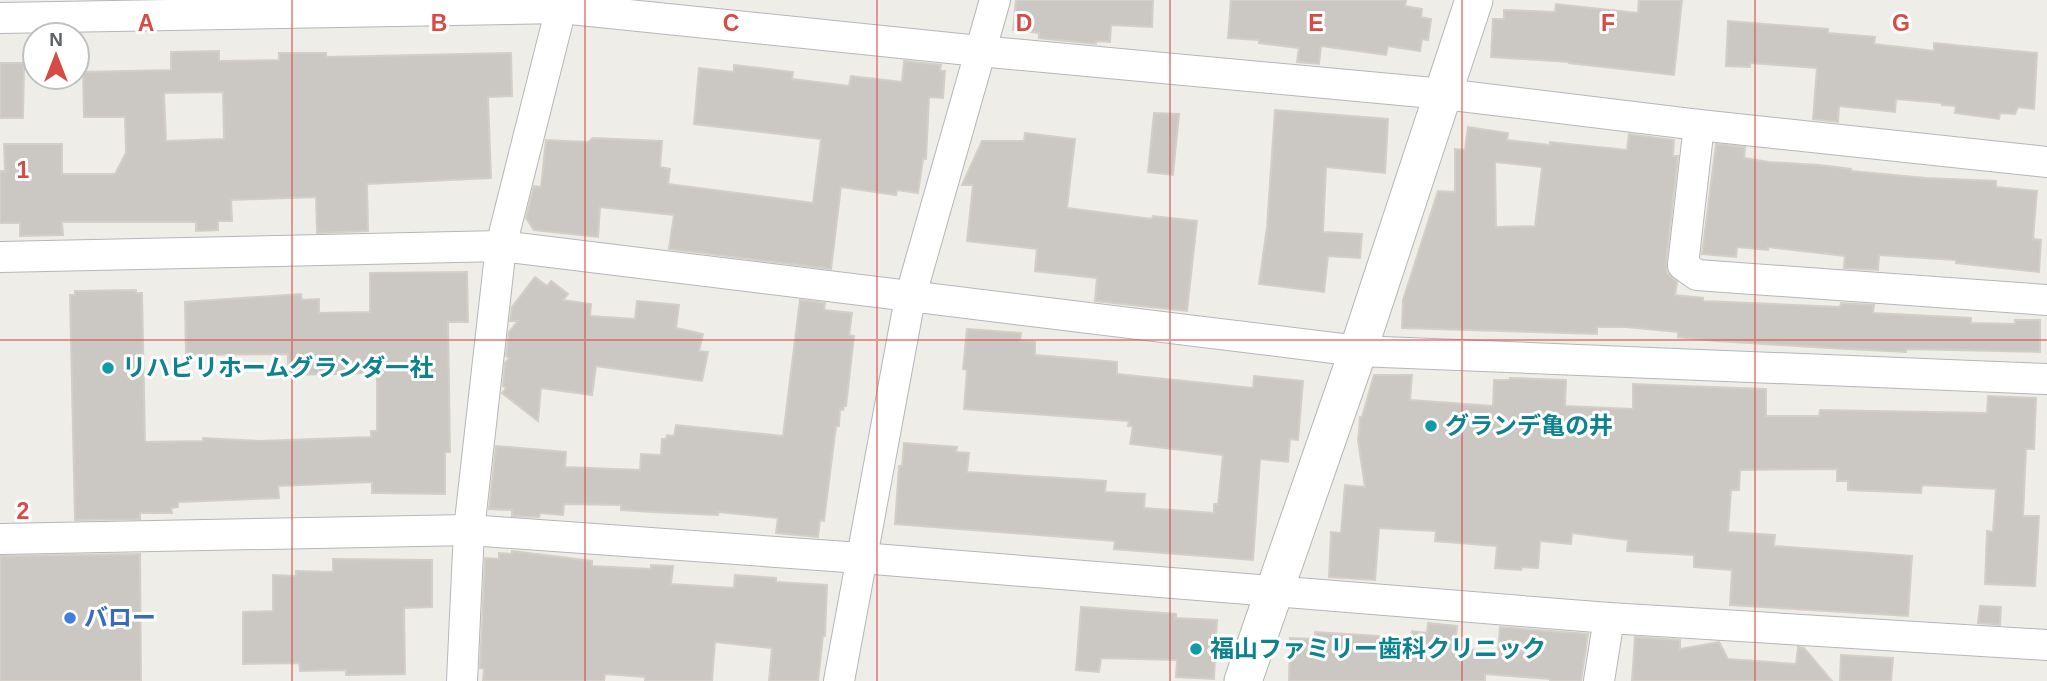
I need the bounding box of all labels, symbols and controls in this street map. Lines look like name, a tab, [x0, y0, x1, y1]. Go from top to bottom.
text: A	[138, 10, 154, 36]
text: B	[431, 10, 447, 36]
text: C	[723, 10, 739, 36]
text: D	[1016, 10, 1032, 36]
text: E	[1308, 10, 1324, 36]
text: F	[1601, 10, 1615, 36]
text: G	[1892, 10, 1910, 36]
north arrow	[21, 21, 91, 91]
text: N	[49, 29, 63, 50]
text: 1	[17, 157, 30, 183]
place label: リハビリホームグランダ一社	[122, 354, 433, 381]
marker: リハビリホームグランダ一社	[100, 360, 116, 376]
place label: グランデ亀の井	[1445, 412, 1613, 439]
marker: グランデ亀の井	[1423, 418, 1439, 434]
text: 2	[17, 498, 29, 524]
place label: バロー	[84, 604, 156, 631]
marker: バロー	[62, 610, 78, 626]
place label: 福山ファミリー歯科クリニック	[1210, 635, 1546, 662]
marker: 福山ファミリー歯科クリニック	[1188, 641, 1204, 657]

